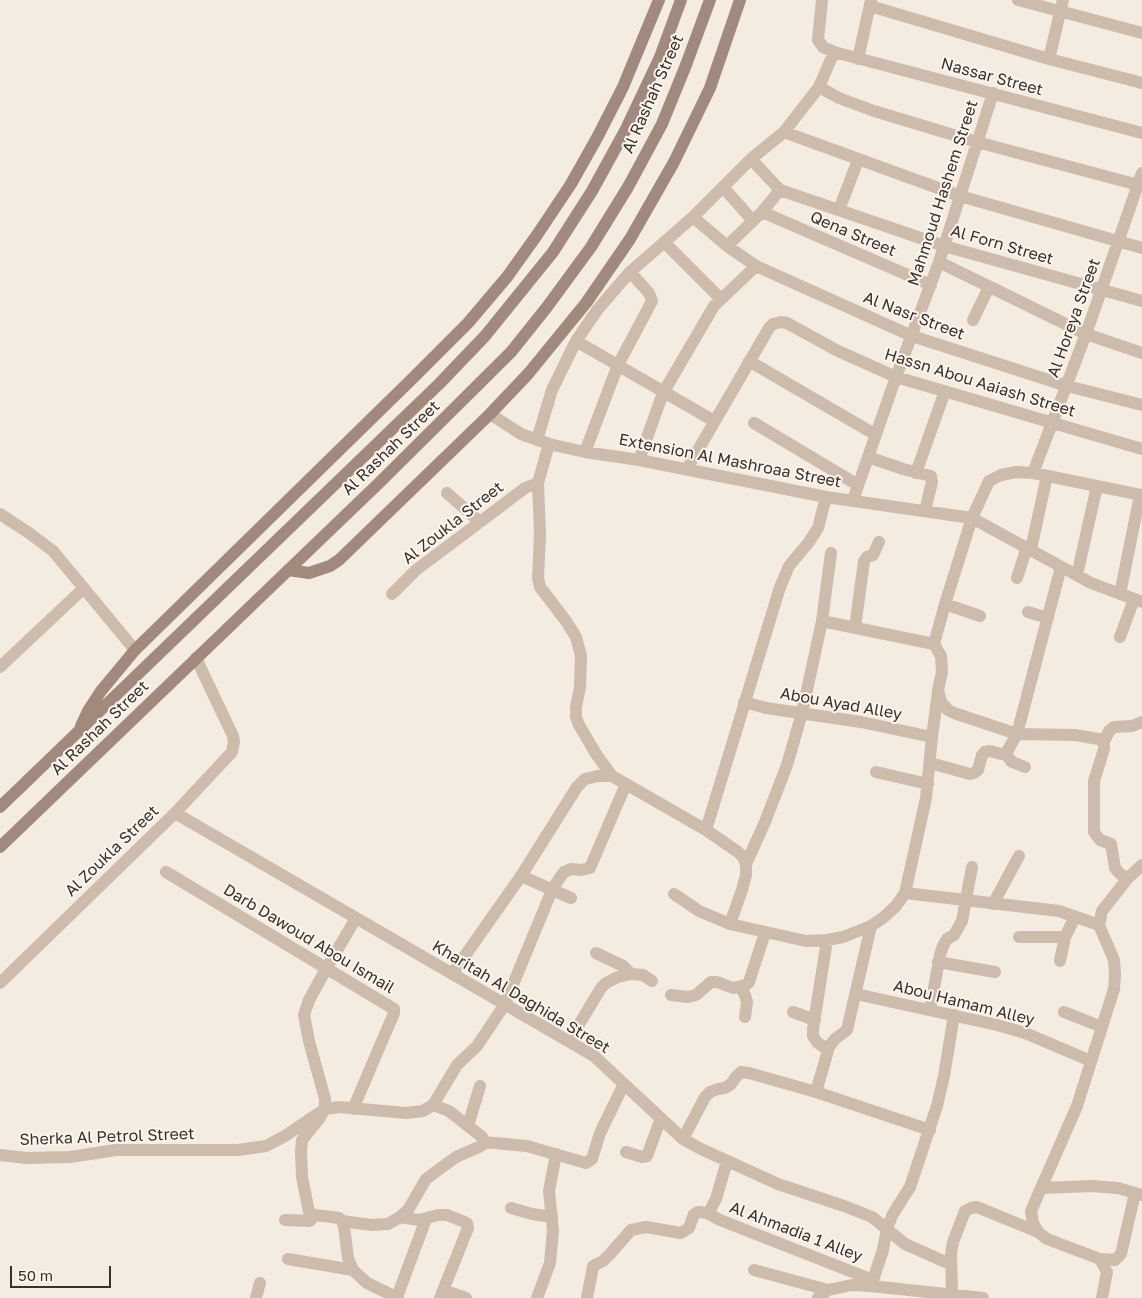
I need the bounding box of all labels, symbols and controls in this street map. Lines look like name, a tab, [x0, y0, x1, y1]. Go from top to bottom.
street label: Al Rashah Street	[618, 32, 688, 156]
street label: Nassar Street	[939, 54, 1045, 100]
street label: Mahmoud Hashem Street	[904, 98, 982, 288]
street label: Qena Street	[807, 207, 899, 261]
street label: Al Forn Street	[948, 221, 1056, 269]
street label: Al Horeya Street	[1044, 256, 1104, 380]
street label: Al Nasr Street	[861, 288, 967, 344]
street label: Hassn Abou Aaiash Street	[882, 345, 1078, 421]
street label: Al Rashah Street	[338, 397, 444, 499]
street label: Extension Al Mashroaa Street	[617, 430, 843, 492]
street label: Al Zoukla Street	[399, 478, 507, 568]
street label: Al Rashah Street	[47, 677, 153, 779]
street label: Abou Ayad Alley	[779, 684, 903, 724]
street label: Al Zoukla Street	[61, 801, 163, 901]
street label: Darb Dawoud Abou Ismail	[220, 880, 398, 998]
street label: Kharitah Al Daghida Street	[429, 936, 613, 1058]
street label: Abou Hamam Alley	[891, 976, 1037, 1030]
street label: Sherka Al Petrol Street	[19, 1124, 195, 1150]
street label: Al Ahmadia 1 Alley	[727, 1198, 865, 1266]
scale bar	[12, 1256, 114, 1288]
text: 50 m	[18, 1266, 53, 1284]

